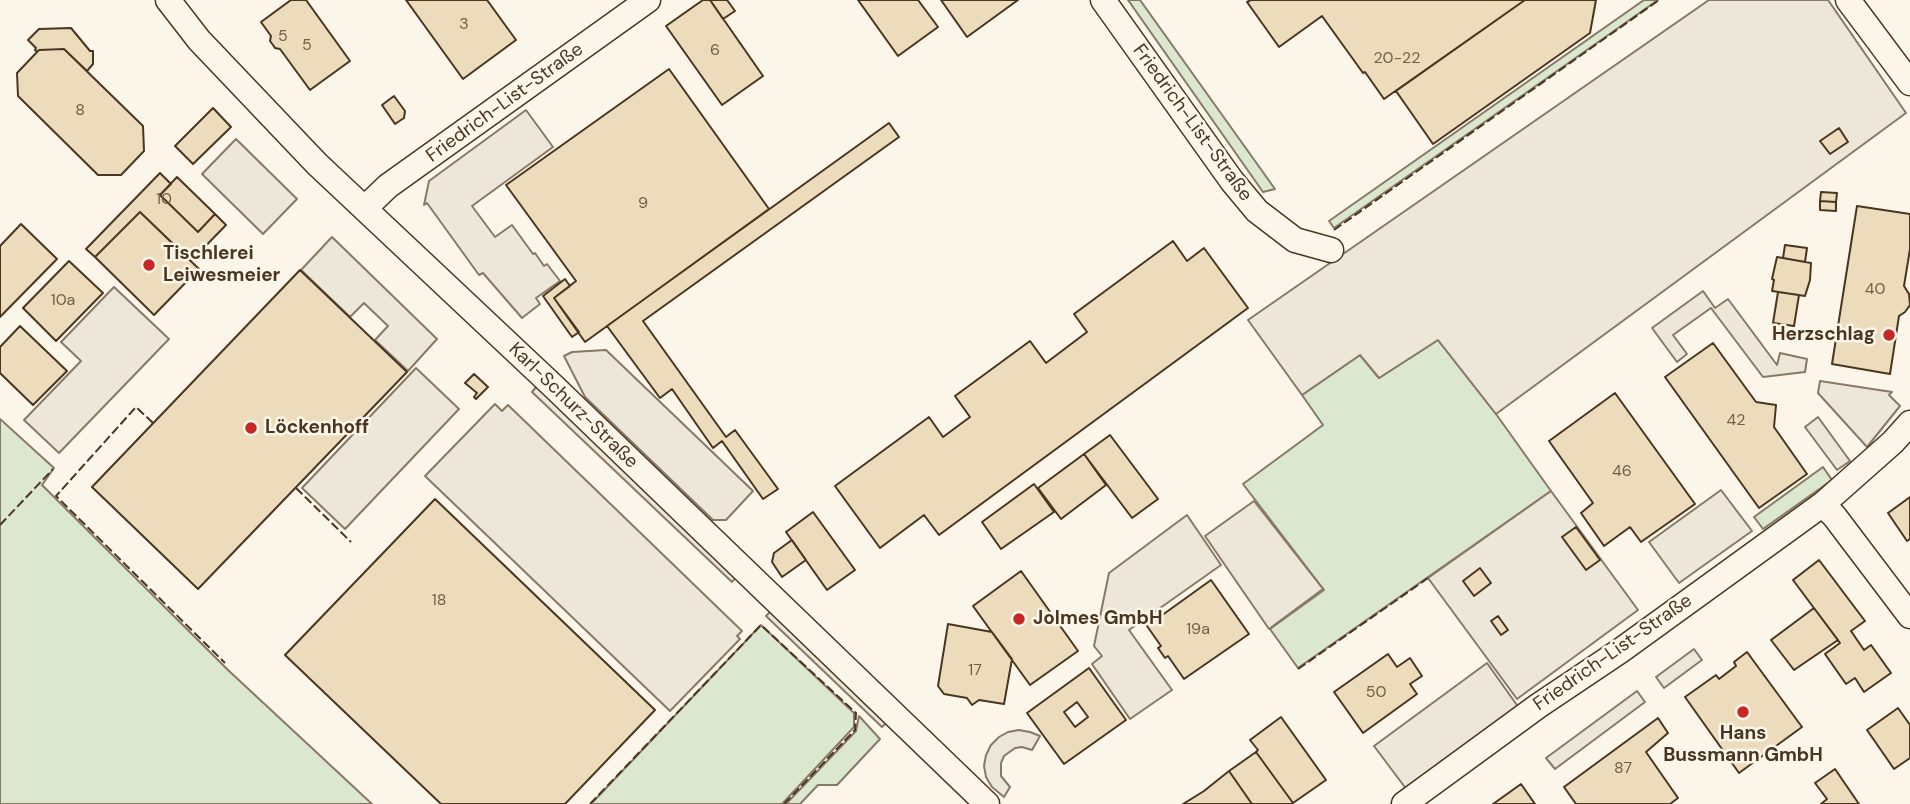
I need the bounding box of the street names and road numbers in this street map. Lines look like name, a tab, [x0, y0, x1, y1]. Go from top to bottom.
street label: Friedrich-List-Straße	[422, 38, 588, 168]
street label: Friedrich-List-Straße	[1127, 40, 1257, 206]
street label: Karl-Schurz-Straße	[504, 338, 642, 474]
street label: Friedrich-List-Straße	[1529, 590, 1697, 716]

